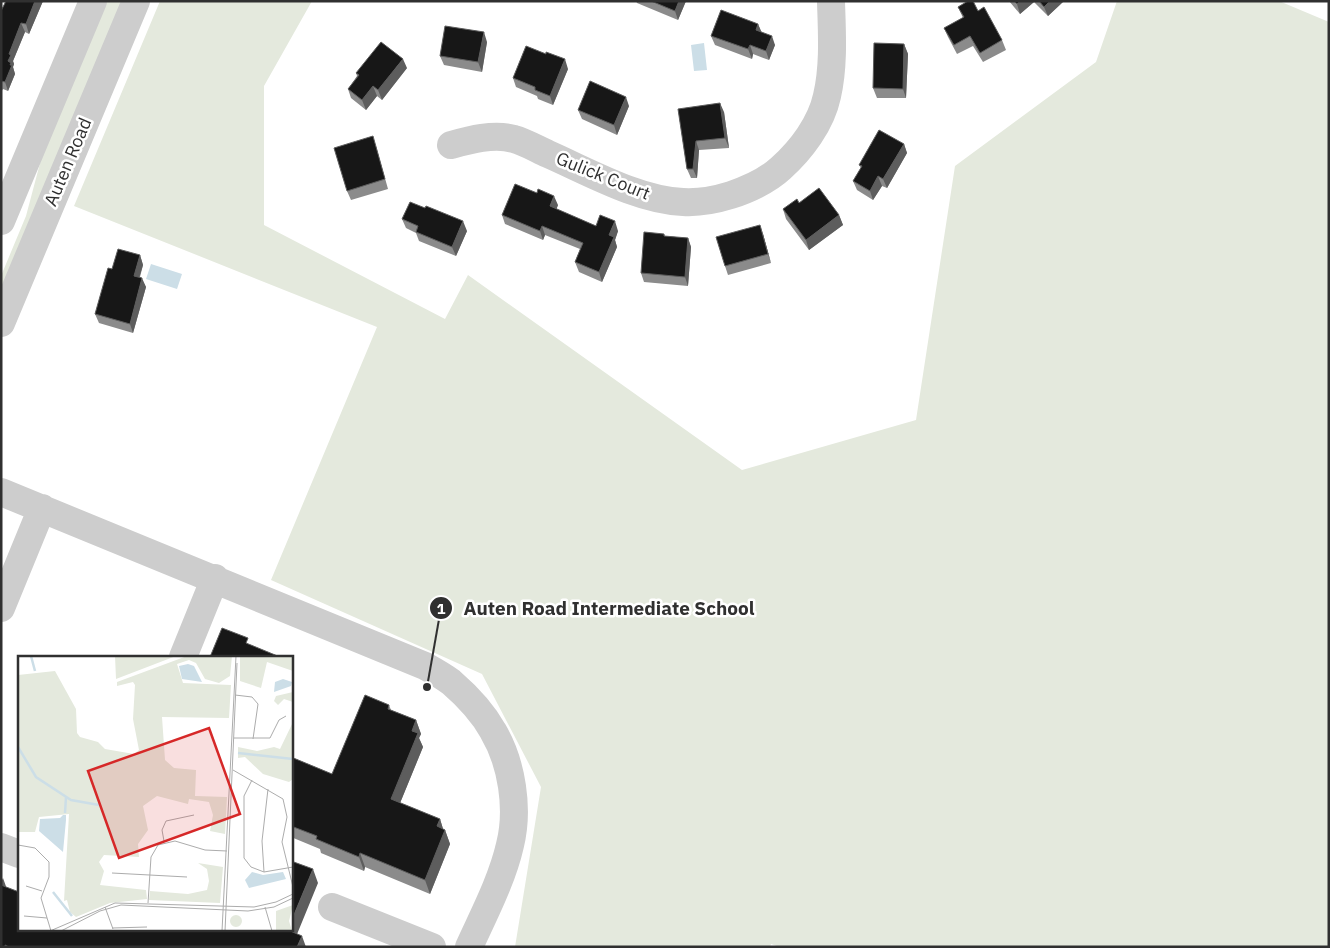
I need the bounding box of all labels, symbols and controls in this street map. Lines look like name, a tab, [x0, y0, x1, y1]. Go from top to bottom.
street label: Auten Road	[39, 114, 96, 209]
street label: Gulick Court	[553, 146, 654, 205]
callout: Auten Road Intermediate School	[428, 591, 764, 625]
text: Auten Road Intermediate School	[463, 596, 755, 620]
text: 1	[436, 599, 446, 618]
inset map	[18, 656, 292, 930]

